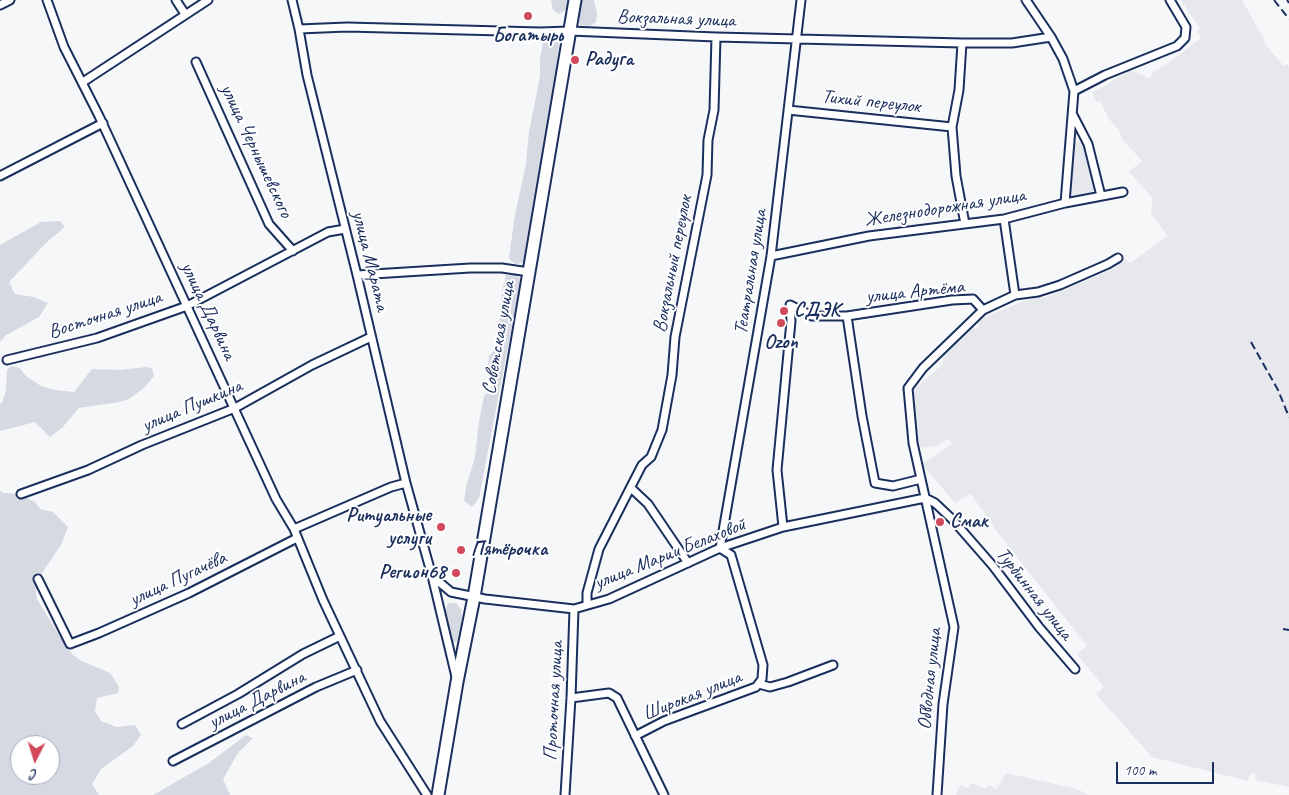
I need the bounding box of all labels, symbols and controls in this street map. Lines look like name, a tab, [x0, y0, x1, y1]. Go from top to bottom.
street label: Вокзальная улица	[616, 5, 736, 33]
marker: Богатырь	[522, 10, 534, 22]
place label: Богатырь	[493, 24, 563, 48]
place label: Радуга	[585, 48, 633, 72]
marker: Радуга	[569, 54, 581, 66]
street label: улица Чернышевского	[214, 80, 298, 222]
street label: Тихий переулок	[820, 85, 922, 119]
street label: Железнодорожная улица	[863, 183, 1027, 233]
street label: Вокзальный переулок	[648, 194, 698, 334]
street label: улица Марата	[346, 208, 394, 314]
street label: Театральная улица	[729, 208, 773, 336]
street label: улица Дарвина	[175, 258, 241, 364]
street label: улица Артёма	[865, 275, 965, 309]
street label: Советская улица	[477, 279, 521, 397]
street label: Восточная улица	[45, 285, 165, 345]
place label: СДЭК	[794, 299, 840, 323]
marker: СДЭК	[778, 305, 790, 317]
marker: Ozon	[775, 317, 787, 329]
place label: Ozon	[764, 331, 798, 355]
street label: улица Пушкина	[138, 374, 246, 438]
place label: Ритуальные услуги	[346, 504, 431, 551]
place label: Смак	[950, 510, 988, 534]
street label: улица Марии Белаховой	[591, 513, 749, 595]
marker: Смак	[934, 516, 946, 528]
marker: Ритуальные услуги	[435, 521, 447, 533]
place label: Пятёрочка	[471, 538, 548, 562]
street label: Турбинная улица	[990, 543, 1078, 645]
marker: Пятёрочка	[455, 544, 467, 556]
street label: улица Пугачёва	[126, 546, 230, 612]
place label: Регион68	[379, 561, 446, 585]
marker: Регион68	[450, 567, 462, 579]
street label: Обводная улица	[913, 627, 947, 731]
street label: Проточная улица	[539, 641, 569, 761]
street label: улица Дарвина	[205, 665, 309, 735]
street label: Широкая улица	[639, 665, 745, 727]
north arrow	[10, 735, 60, 785]
scale bar	[1119, 752, 1216, 784]
text: 100 m	[1124, 761, 1156, 780]
text: С	[30, 766, 38, 783]

